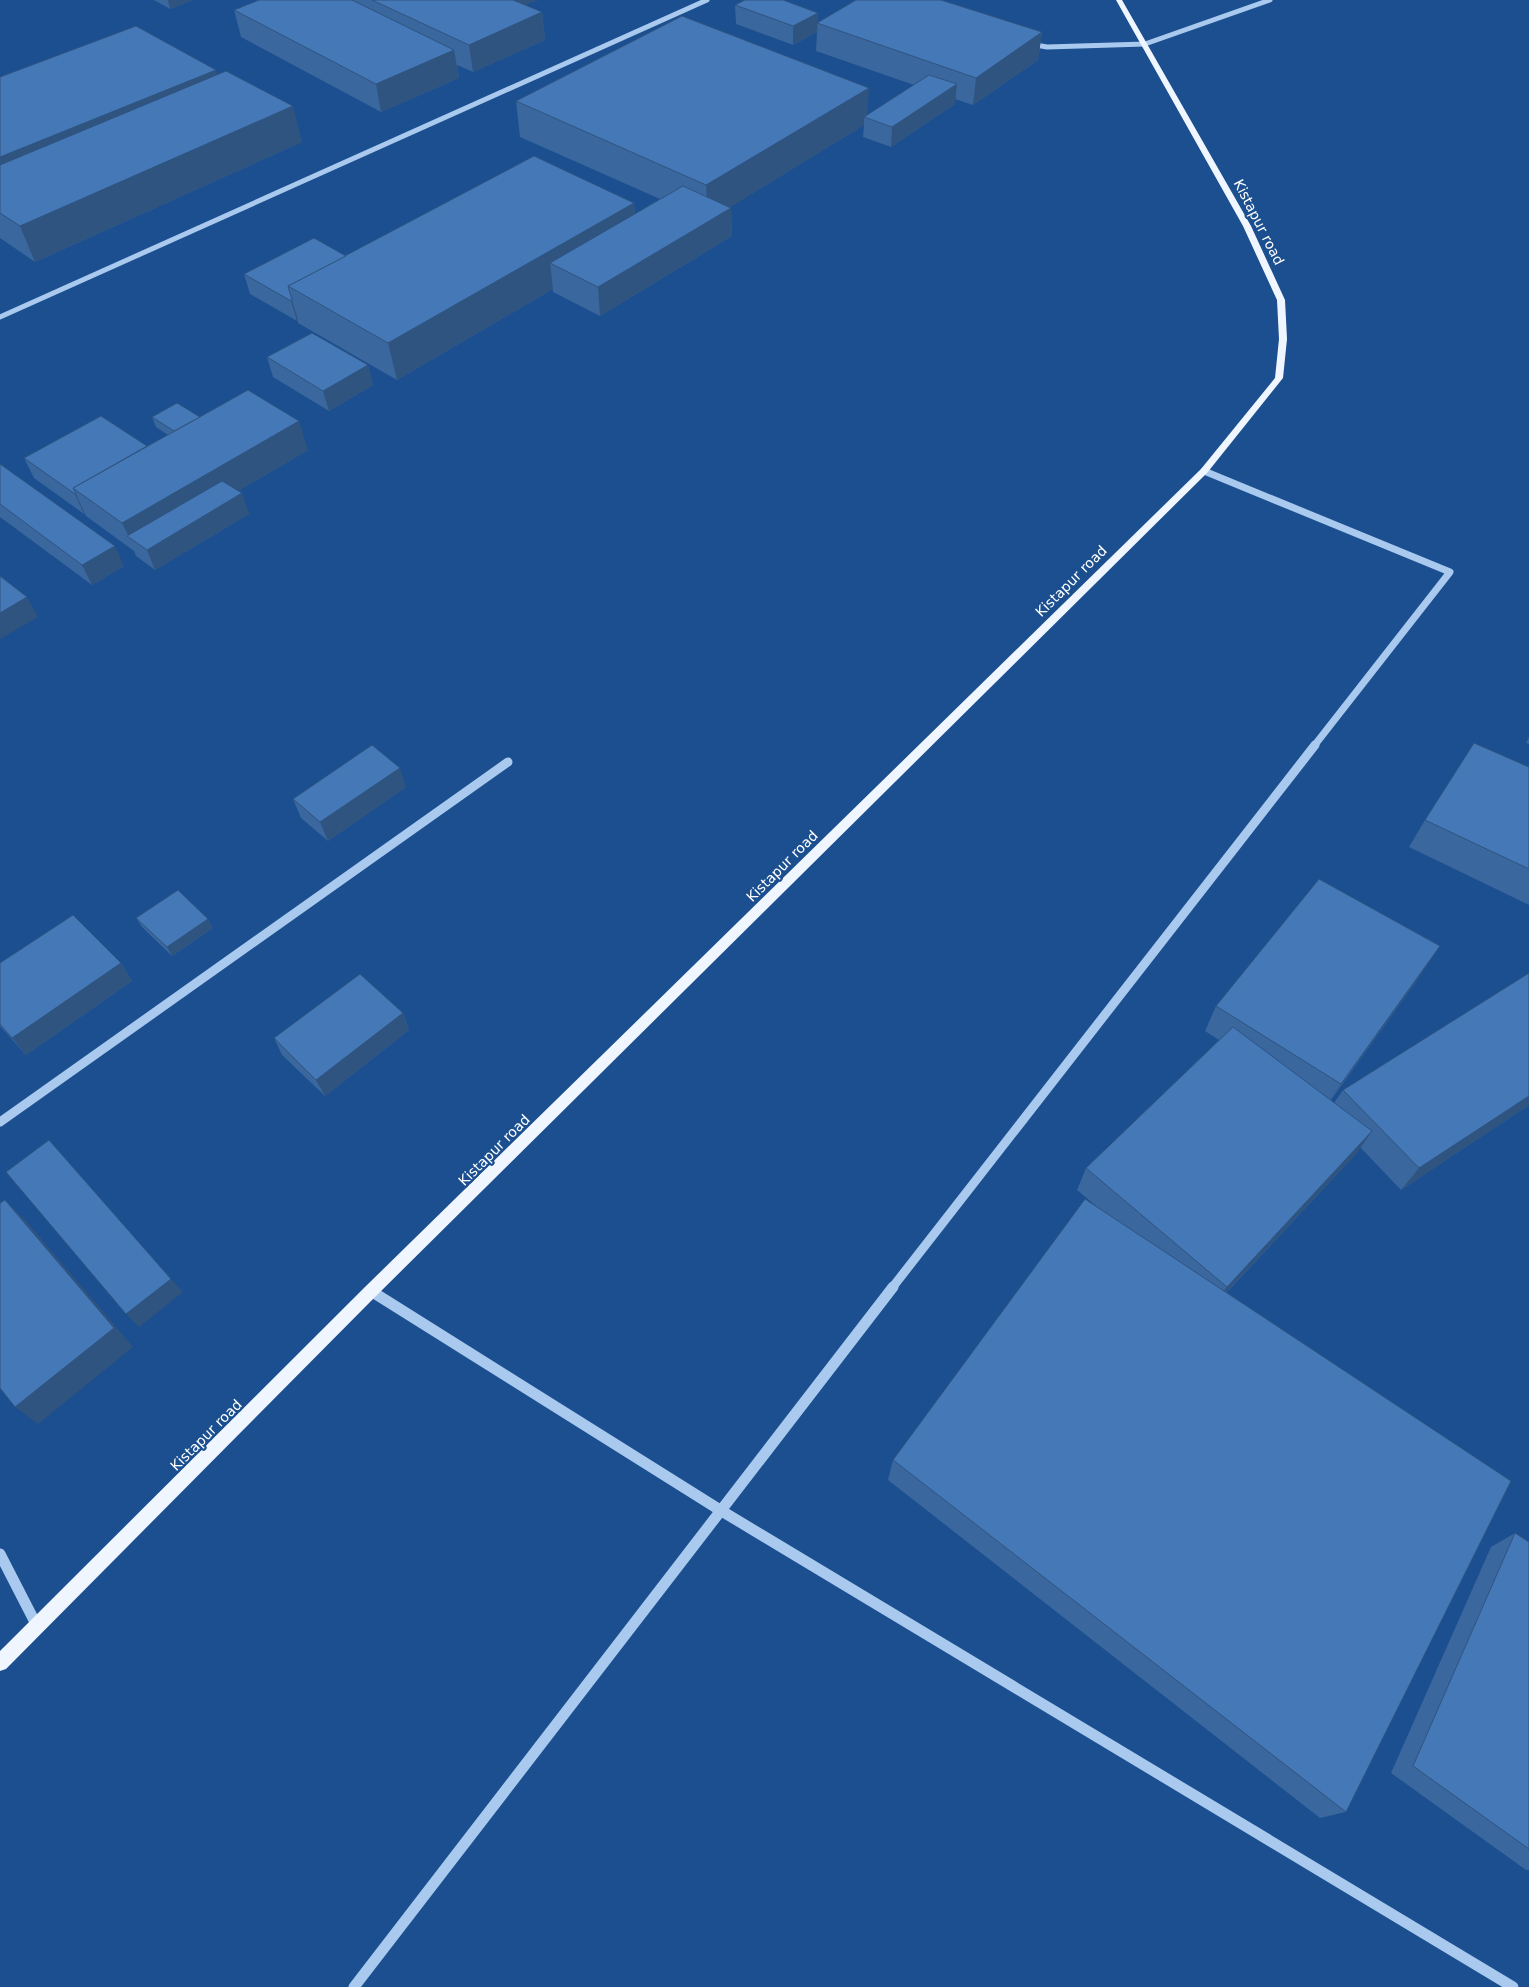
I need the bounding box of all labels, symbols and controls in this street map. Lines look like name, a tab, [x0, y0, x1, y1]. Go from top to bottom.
street label: Kistapur road	[1231, 177, 1287, 267]
street label: Kistapur road	[1032, 542, 1110, 620]
street label: Kistapur road	[743, 827, 821, 905]
street label: Kistapur road	[455, 1111, 533, 1189]
street label: Kistapur road	[167, 1396, 245, 1474]

